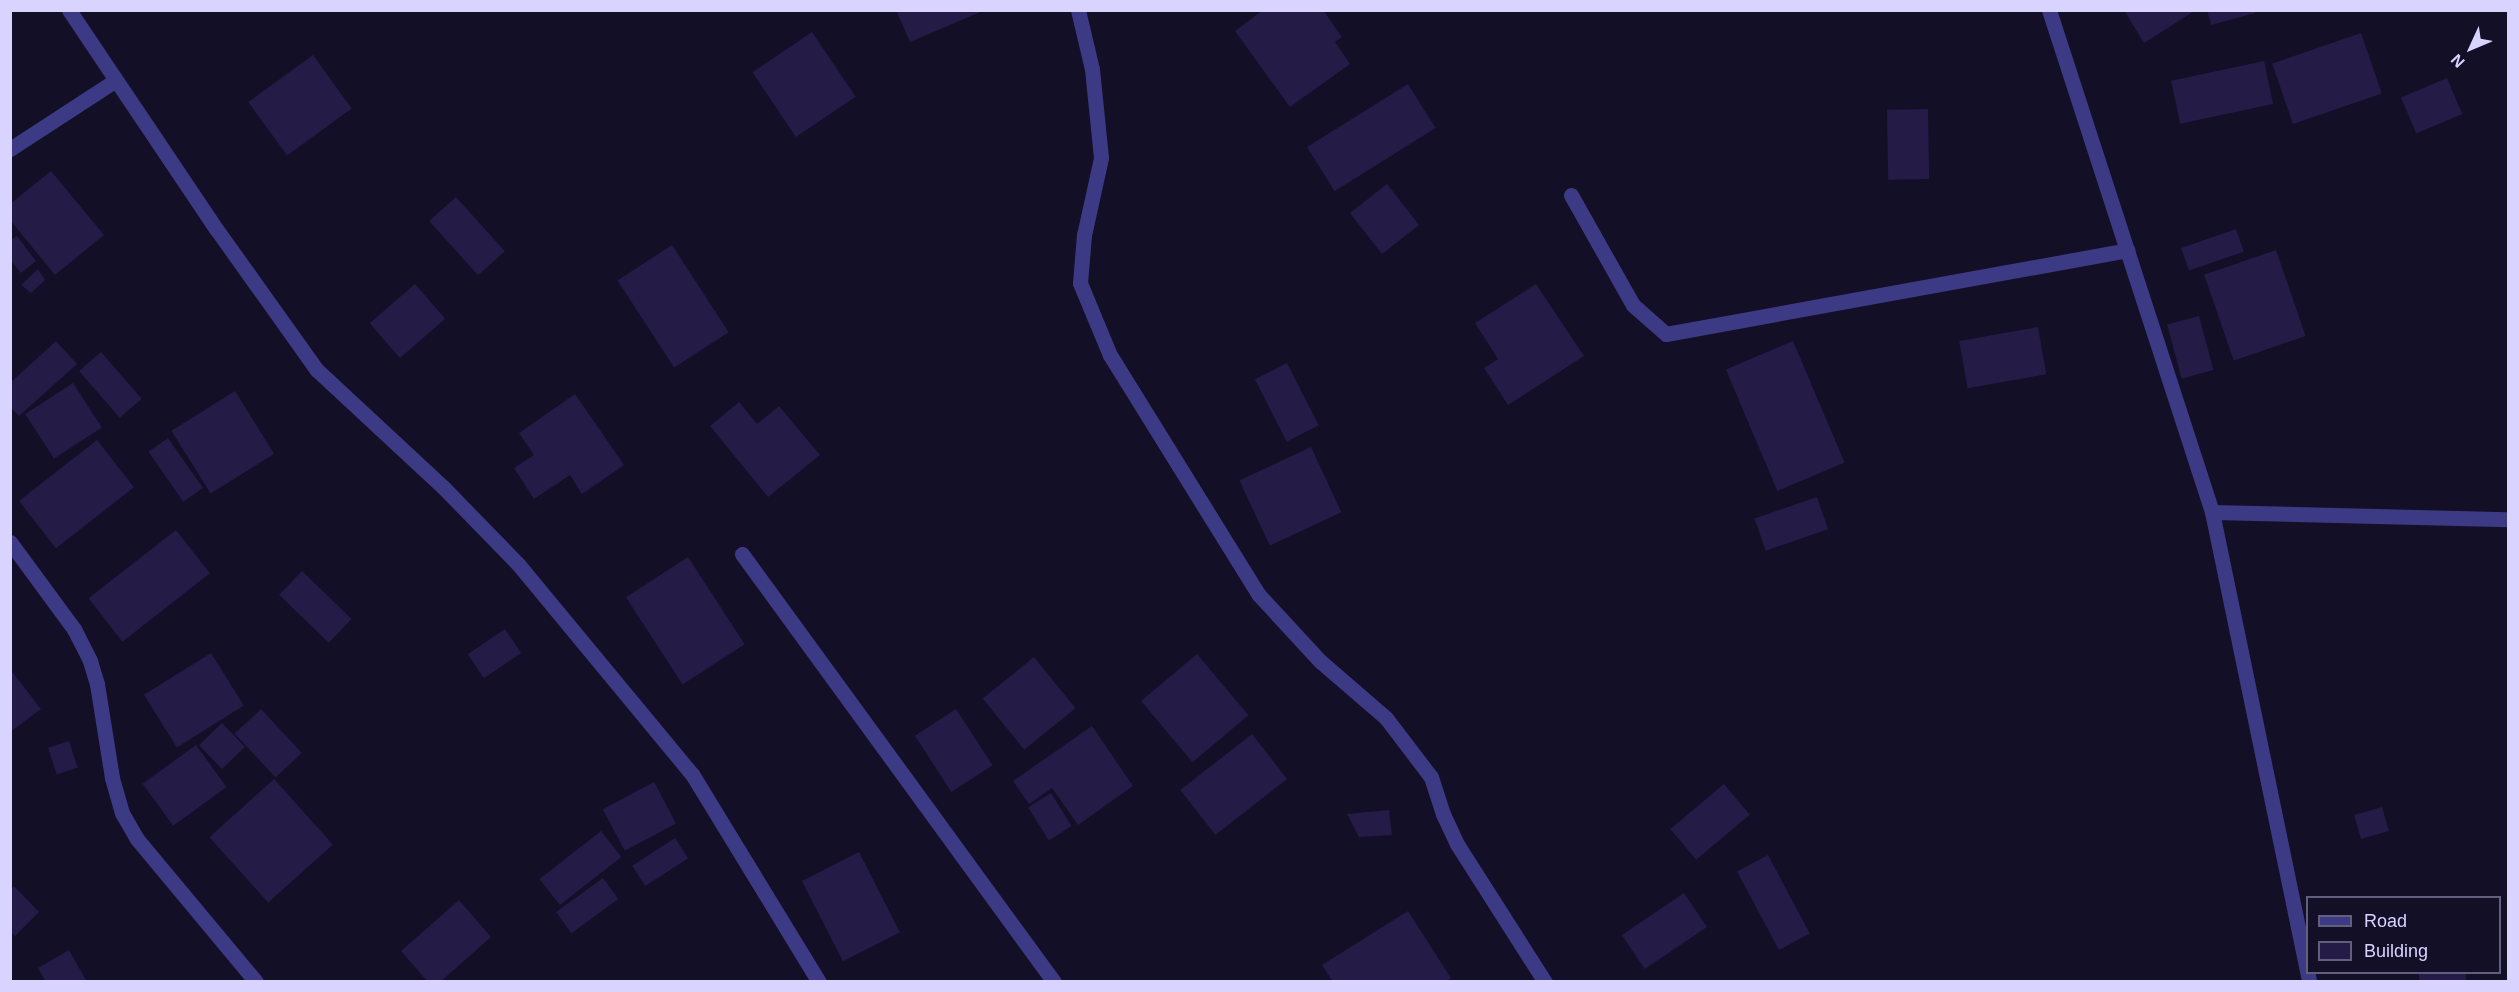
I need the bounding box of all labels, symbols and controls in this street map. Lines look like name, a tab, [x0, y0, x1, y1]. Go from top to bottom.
north arrow	[2441, 18, 2501, 78]
text: N	[2448, 51, 2468, 71]
legend	[2306, 896, 2501, 974]
text: Road	[2364, 911, 2407, 931]
text: Building	[2364, 941, 2428, 961]

